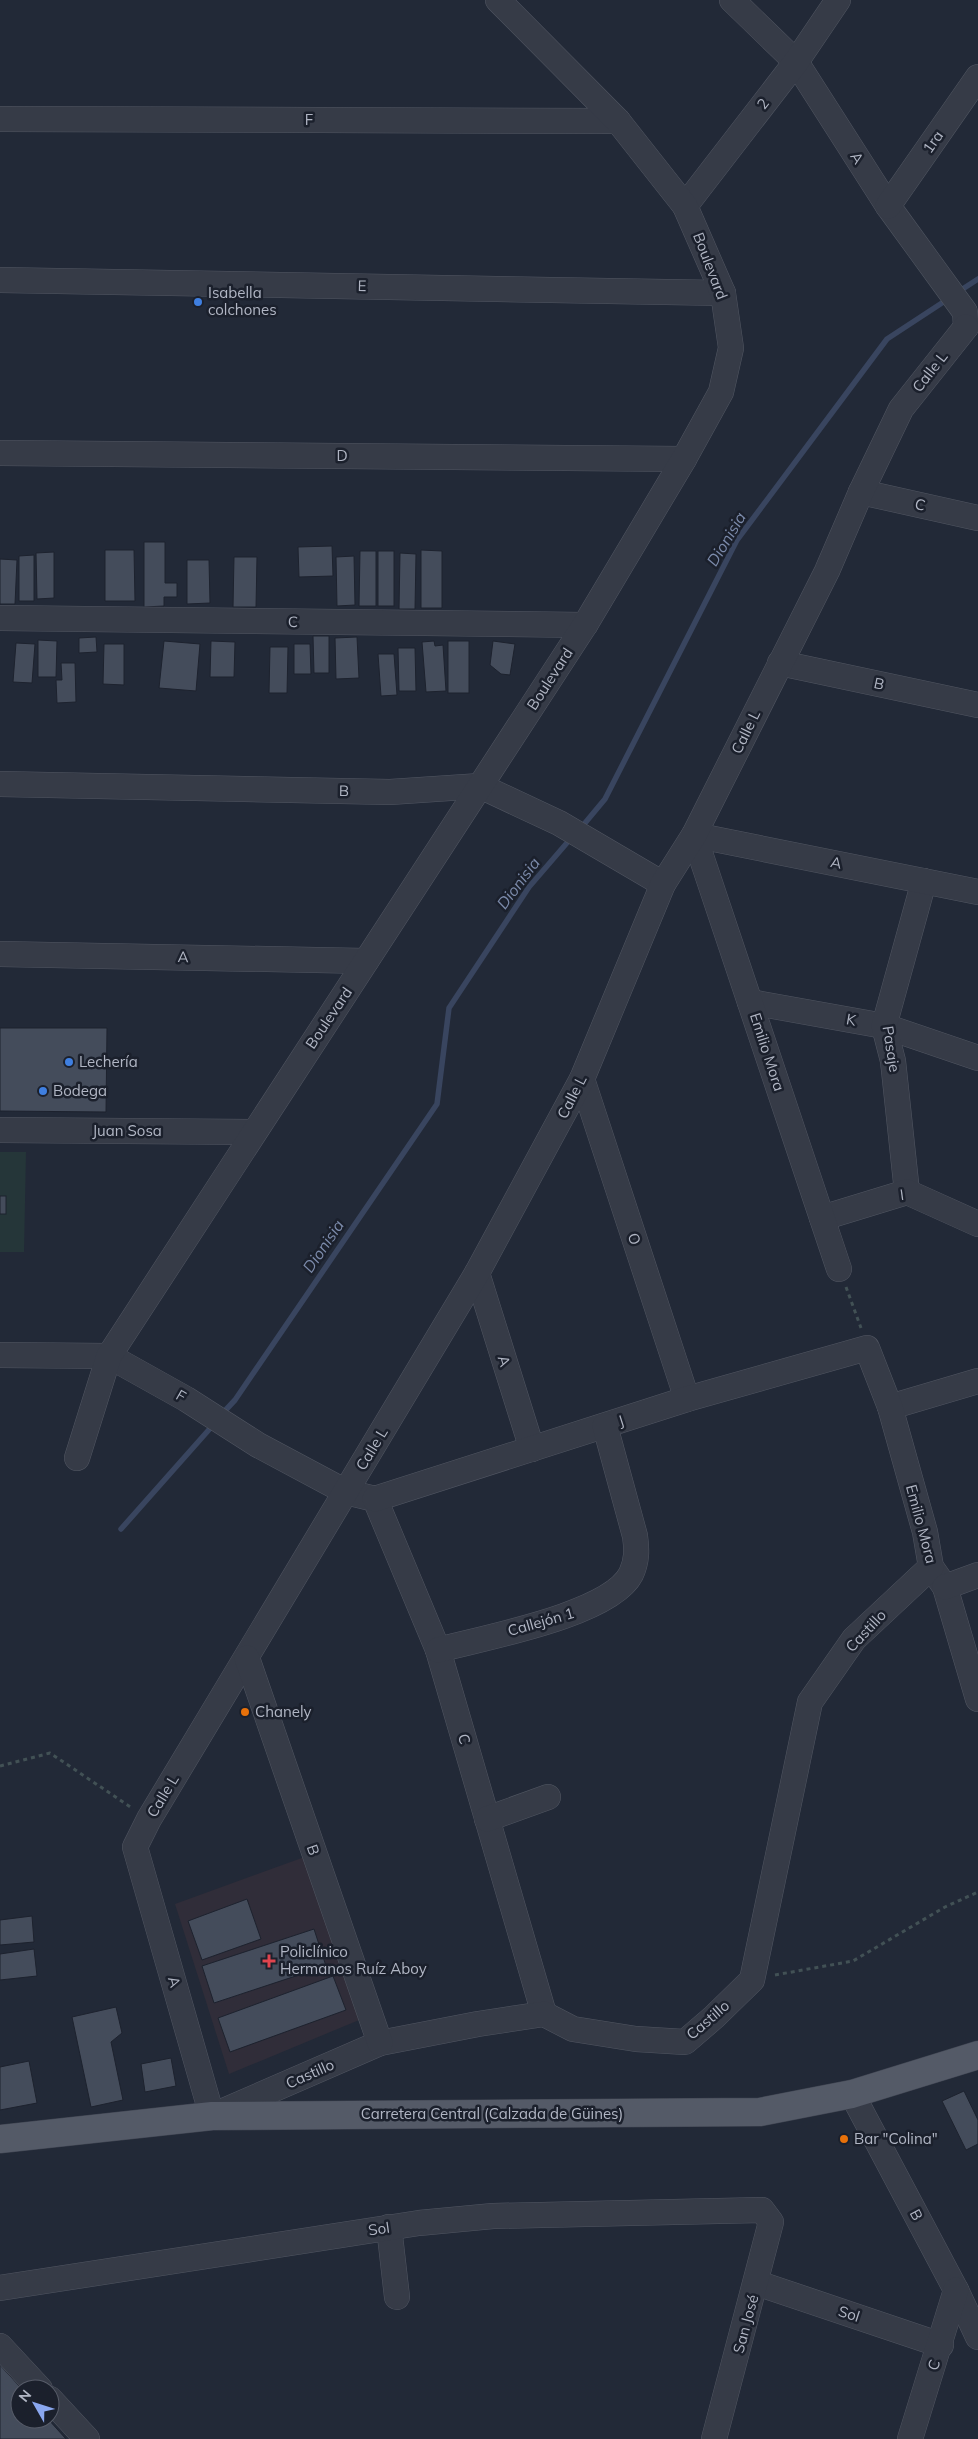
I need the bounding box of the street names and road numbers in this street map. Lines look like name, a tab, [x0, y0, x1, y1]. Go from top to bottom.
street label: 2	[752, 94, 773, 113]
street label: F	[305, 110, 313, 129]
street label: 1ra	[918, 127, 947, 157]
street label: A	[846, 148, 868, 167]
street label: Boulevard	[689, 230, 732, 302]
street label: E	[357, 276, 367, 295]
street label: Calle L	[908, 348, 951, 396]
street label: D	[336, 446, 348, 465]
street label: C	[913, 494, 927, 515]
street label: C	[288, 612, 298, 631]
street label: Boulevard	[522, 644, 577, 713]
street label: B	[872, 673, 886, 694]
street label: Calle L	[727, 707, 764, 757]
street label: B	[339, 781, 349, 800]
street label: A	[829, 852, 843, 873]
street label: A	[177, 947, 189, 966]
street label: Boulevard	[301, 983, 356, 1052]
street label: K	[845, 1009, 858, 1030]
street label: Emilio Mora	[746, 1010, 789, 1093]
street label: Pasaje	[878, 1024, 905, 1073]
street label: Calle L	[553, 1072, 591, 1122]
street label: Juan Sosa	[92, 1121, 162, 1140]
street label: I	[899, 1185, 905, 1204]
street label: O	[624, 1230, 645, 1247]
street label: A	[494, 1353, 515, 1369]
street label: F	[173, 1385, 190, 1406]
street label: J	[616, 1411, 626, 1430]
street label: Calle L	[351, 1424, 392, 1474]
street label: Emilio Mora	[902, 1482, 941, 1565]
street label: Callejón 1	[505, 1603, 576, 1640]
street label: Castillo	[841, 1606, 890, 1656]
street label: C	[454, 1731, 475, 1746]
street label: Calle L	[142, 1771, 183, 1821]
street label: B	[303, 1842, 324, 1858]
street label: A	[164, 1974, 185, 1990]
street label: Castillo	[682, 1996, 733, 2043]
street label: Castillo	[283, 2055, 337, 2093]
street label: Carretera Central (Calzada de Güines)	[361, 2104, 623, 2123]
street label: B	[906, 2206, 927, 2224]
street label: Sol	[367, 2218, 391, 2239]
street label: San José	[729, 2292, 762, 2355]
street label: Sol	[836, 2301, 862, 2326]
street label: C	[923, 2357, 944, 2373]

